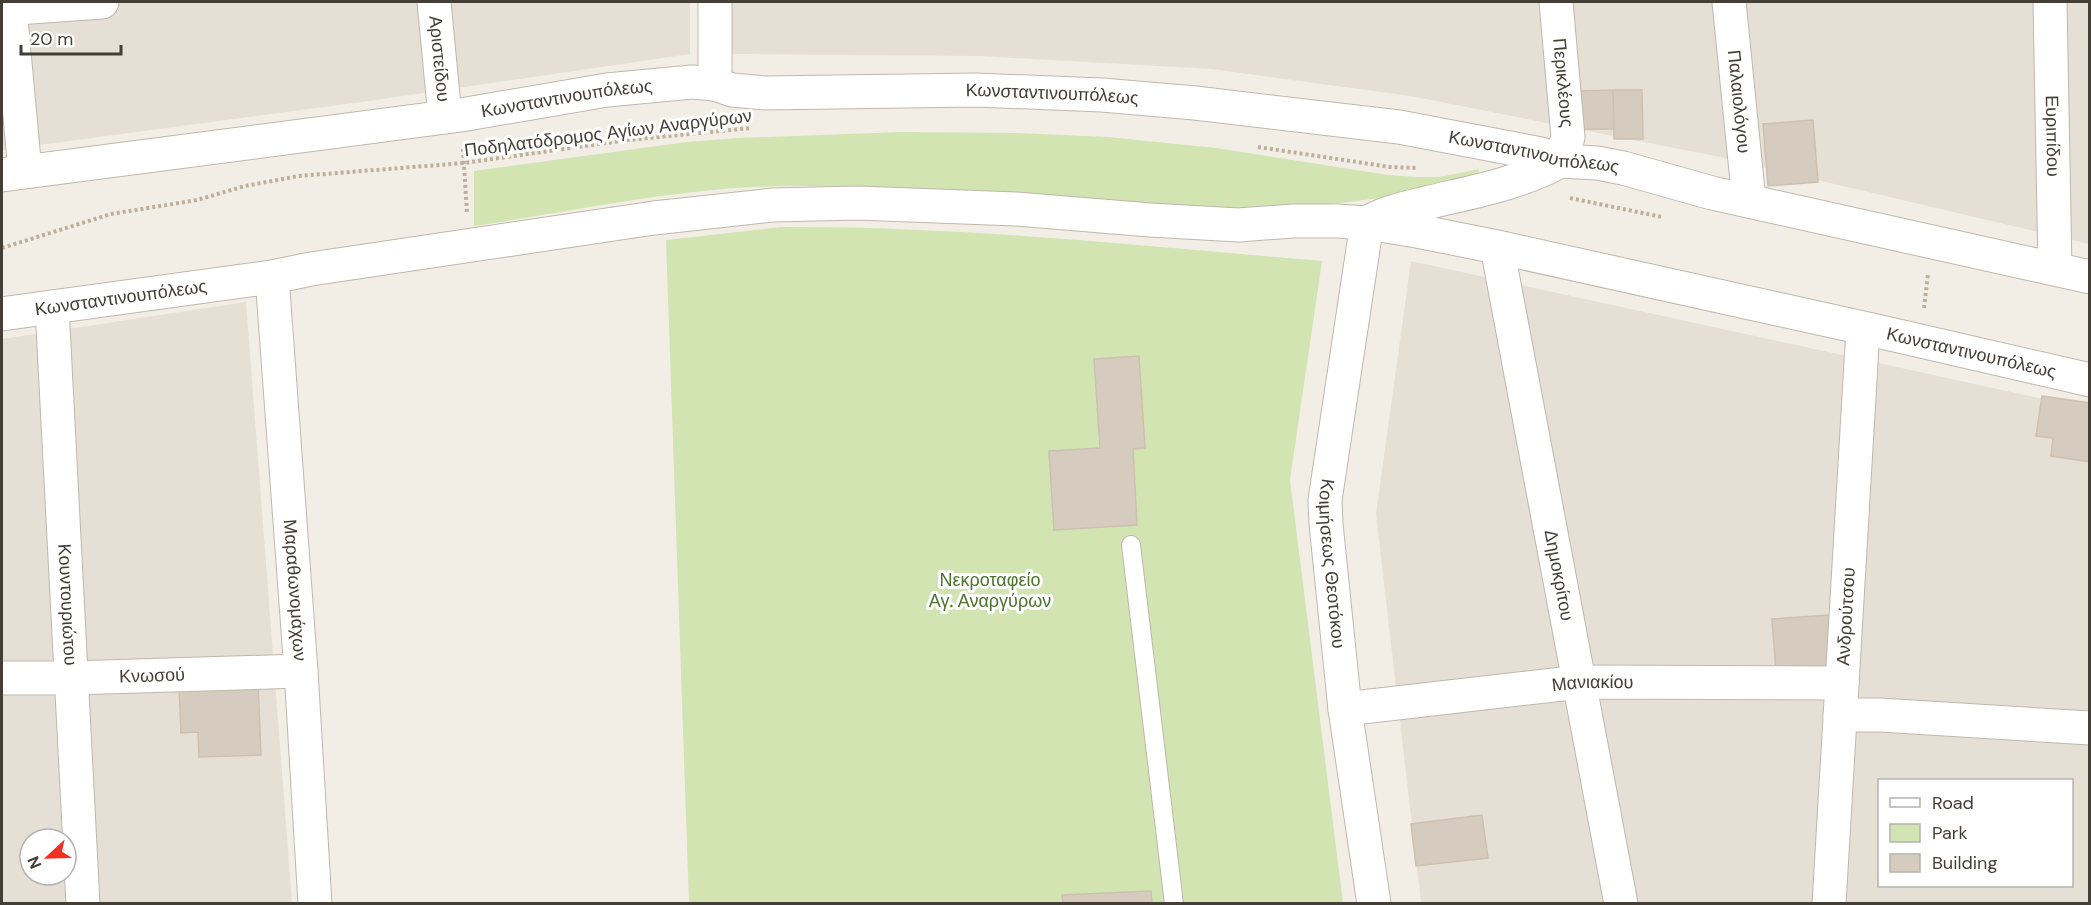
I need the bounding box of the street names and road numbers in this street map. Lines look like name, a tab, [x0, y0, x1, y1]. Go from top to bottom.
street label: Αριστείδου	[423, 15, 455, 103]
street label: Περικλέους	[1547, 37, 1579, 129]
street label: Παλαιολόγου	[1722, 49, 1756, 154]
street label: Κωνσταντινουπόλεως	[479, 74, 654, 123]
street label: Κωνσταντινουπόλεως	[965, 78, 1140, 110]
street label: Ευριπίδου	[2040, 95, 2065, 177]
street label: Ποδηλατόδρομος Αγίων Αναργύρων	[463, 103, 753, 163]
street label: Κωνσταντινουπόλεως	[1447, 125, 1621, 179]
street label: Κωνσταντινουπόλεως	[33, 274, 209, 321]
street label: Κωνσταντινουπόλεως	[1884, 322, 2059, 384]
street label: Κοιμήσεως Θεοτόκου	[1313, 477, 1351, 650]
street label: Μαραθωνομάχων	[278, 518, 312, 662]
street label: Δημοκρίτου	[1539, 528, 1579, 623]
street label: Κουντουριώτου	[52, 543, 83, 666]
street label: Ανδρούτσου	[1831, 567, 1861, 666]
street label: Κνωσού	[119, 663, 185, 689]
street label: Μανιακίου	[1550, 670, 1633, 697]

